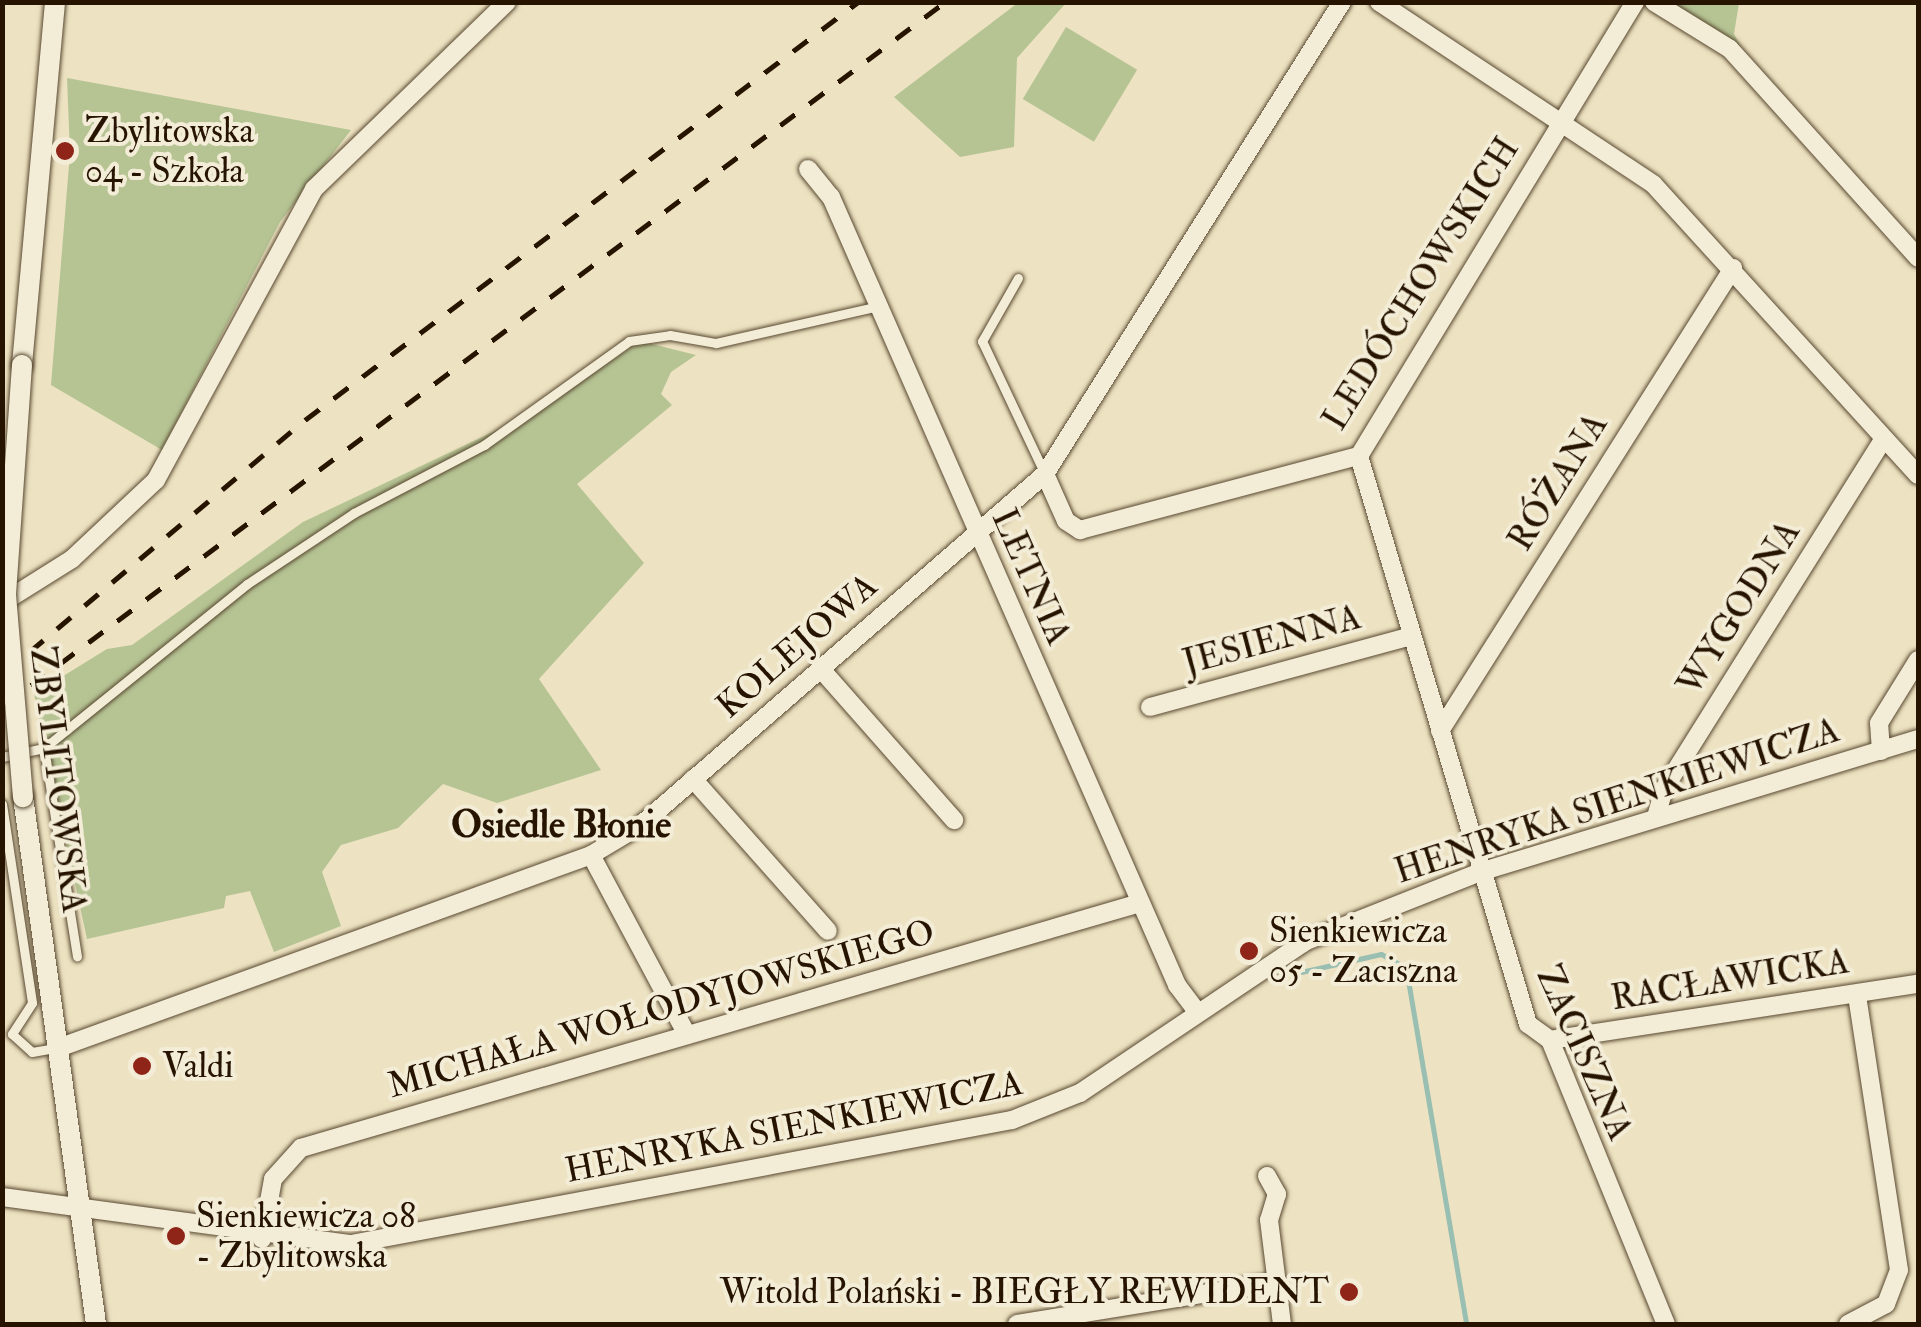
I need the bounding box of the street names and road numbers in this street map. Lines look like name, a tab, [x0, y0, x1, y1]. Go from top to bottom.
street label: LEDÓCHOWSKICH	[1314, 130, 1528, 438]
street label: RÓŻANA	[1499, 405, 1617, 559]
street label: LETNIA	[982, 503, 1080, 651]
street label: WYGODNA	[1669, 513, 1809, 703]
street label: KOLEJOWA	[708, 565, 886, 727]
street label: JESIENNA	[1178, 596, 1366, 684]
street label: ZBYLITOWSKA	[21, 645, 95, 915]
street label: HENRYKA SIENKIEWICZA	[1389, 709, 1845, 893]
street label: MICHAŁA WOŁODYJOWSKIEGO	[383, 911, 939, 1107]
street label: RACŁAWICKA	[1608, 940, 1852, 1020]
street label: ZACISZNA	[1527, 959, 1641, 1147]
street label: HENRYKA SIENKIEWICZA	[562, 1062, 1026, 1192]

